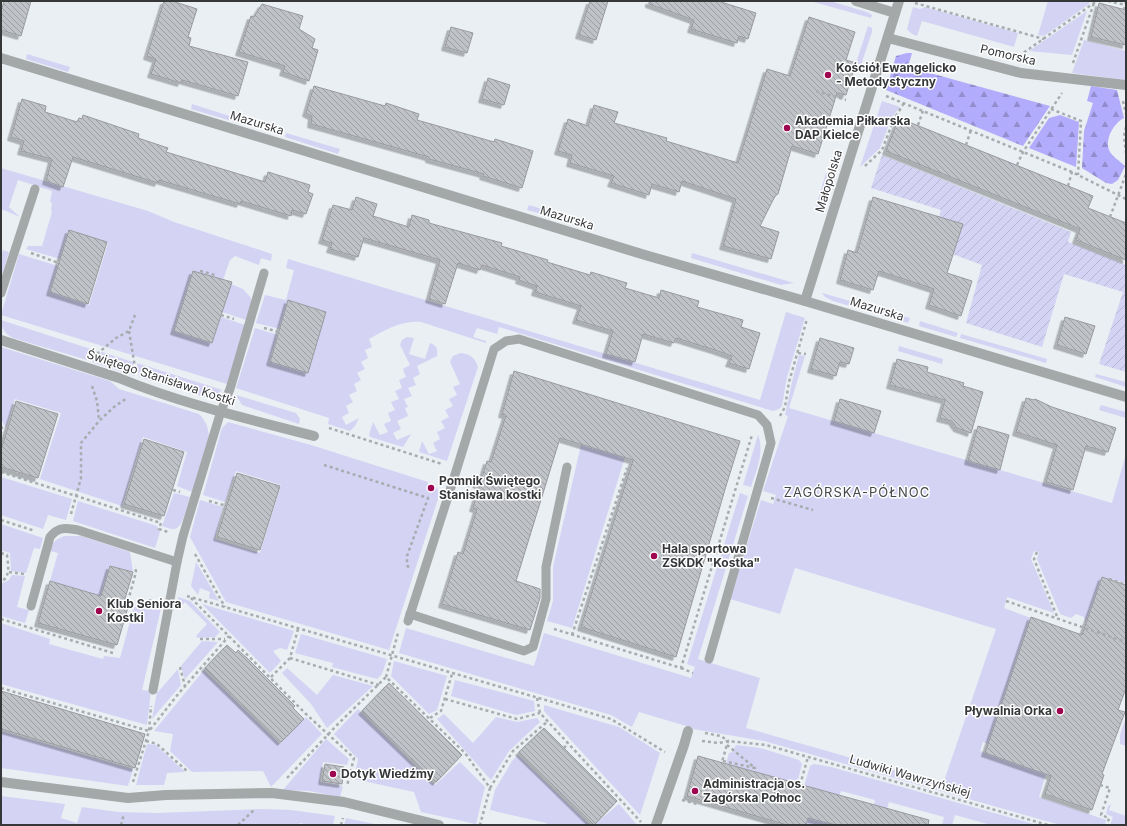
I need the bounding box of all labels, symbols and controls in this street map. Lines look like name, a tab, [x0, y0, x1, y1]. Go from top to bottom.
street label: Pomorska	[979, 41, 1037, 68]
place label: Kościół Ewangelicko - Metodystyczny	[836, 60, 956, 89]
marker: Kościół Ewangelicko - Metodystyczny	[823, 70, 833, 80]
street label: Mazurska	[228, 107, 286, 138]
place label: Akademia Piłkarska DAP Kielce	[795, 113, 910, 142]
marker: Akademia Piłkarska DAP Kielce	[782, 123, 792, 133]
street label: Małopolska	[812, 148, 845, 214]
street label: Mazurska	[538, 202, 596, 233]
street label: Mazurska	[848, 293, 906, 324]
street label: Świętego Stanisława Kostki	[85, 346, 237, 409]
place label: Pomnik Świętego Stanisława kostki	[439, 473, 541, 502]
marker: Pomnik Świętego Stanisława kostki	[426, 483, 436, 493]
district label: ZAGÓRSKA-PÓŁNOC	[784, 484, 930, 500]
place label: Hala sportowa ZSKDK "Kostka"	[662, 541, 760, 570]
marker: Hala sportowa ZSKDK "Kostka"	[649, 551, 659, 561]
place label: Klub Seniora Kostki	[107, 596, 182, 625]
marker: Klub Seniora Kostki	[94, 606, 104, 616]
place label: Pływalnia Orka	[964, 703, 1052, 718]
marker: Pływalnia Orka	[1055, 706, 1065, 716]
street label: Ludwiki Wawrzyńskiej	[848, 751, 973, 800]
place label: Dotyk Wiedźmy	[341, 766, 435, 781]
marker: Dotyk Wiedźmy	[328, 769, 338, 779]
place label: Administracja os. Zagórska Połnoc	[703, 776, 805, 805]
marker: Administracja os. Zagórska Połnoc	[690, 786, 700, 796]

